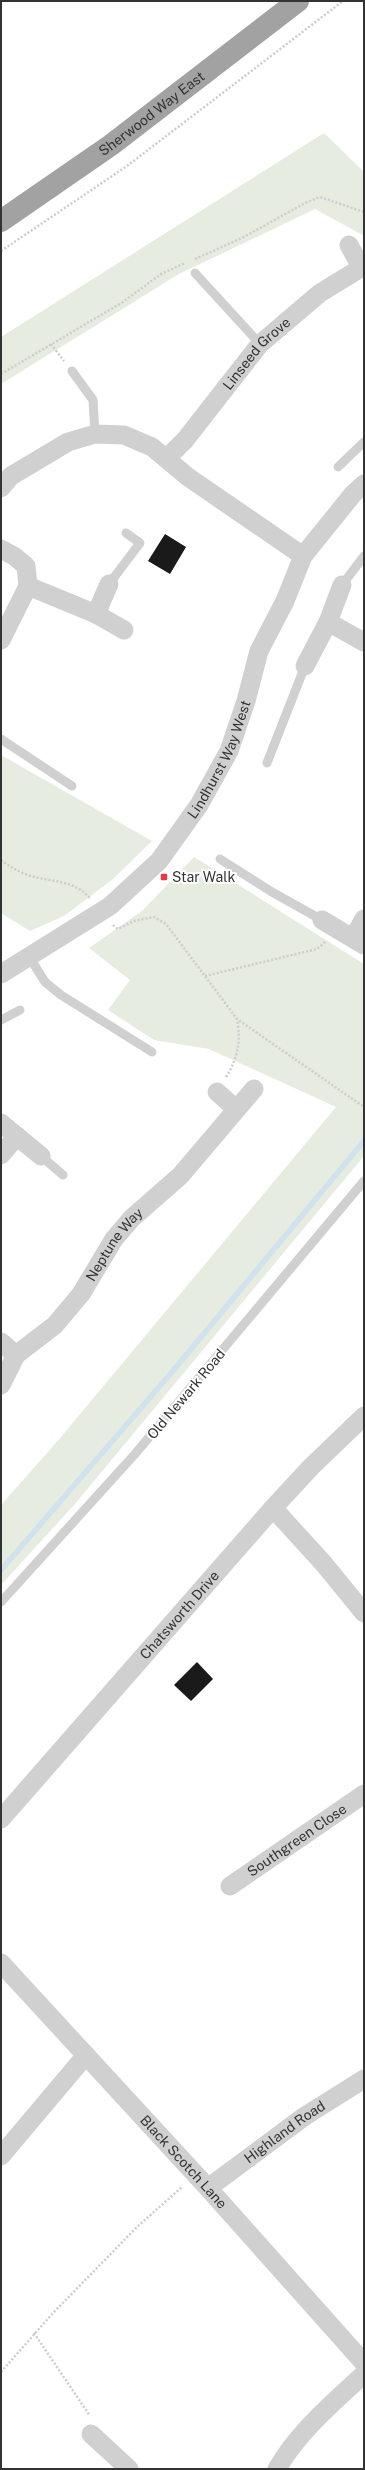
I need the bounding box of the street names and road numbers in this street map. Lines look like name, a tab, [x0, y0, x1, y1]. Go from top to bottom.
street label: Sherwood Way East	[96, 68, 208, 159]
street label: Linseed Grove	[219, 314, 293, 393]
street label: Lindhurst Way West	[184, 698, 254, 821]
street label: Neptune Way	[83, 1204, 146, 1284]
street label: Old Newark Road	[144, 1346, 228, 1442]
street label: Chatsworth Drive	[136, 1568, 222, 1662]
street label: Southgreen Close	[244, 1800, 350, 1880]
street label: Highland Road	[241, 2097, 328, 2166]
street label: Black Scotch Lane	[137, 2112, 230, 2212]

